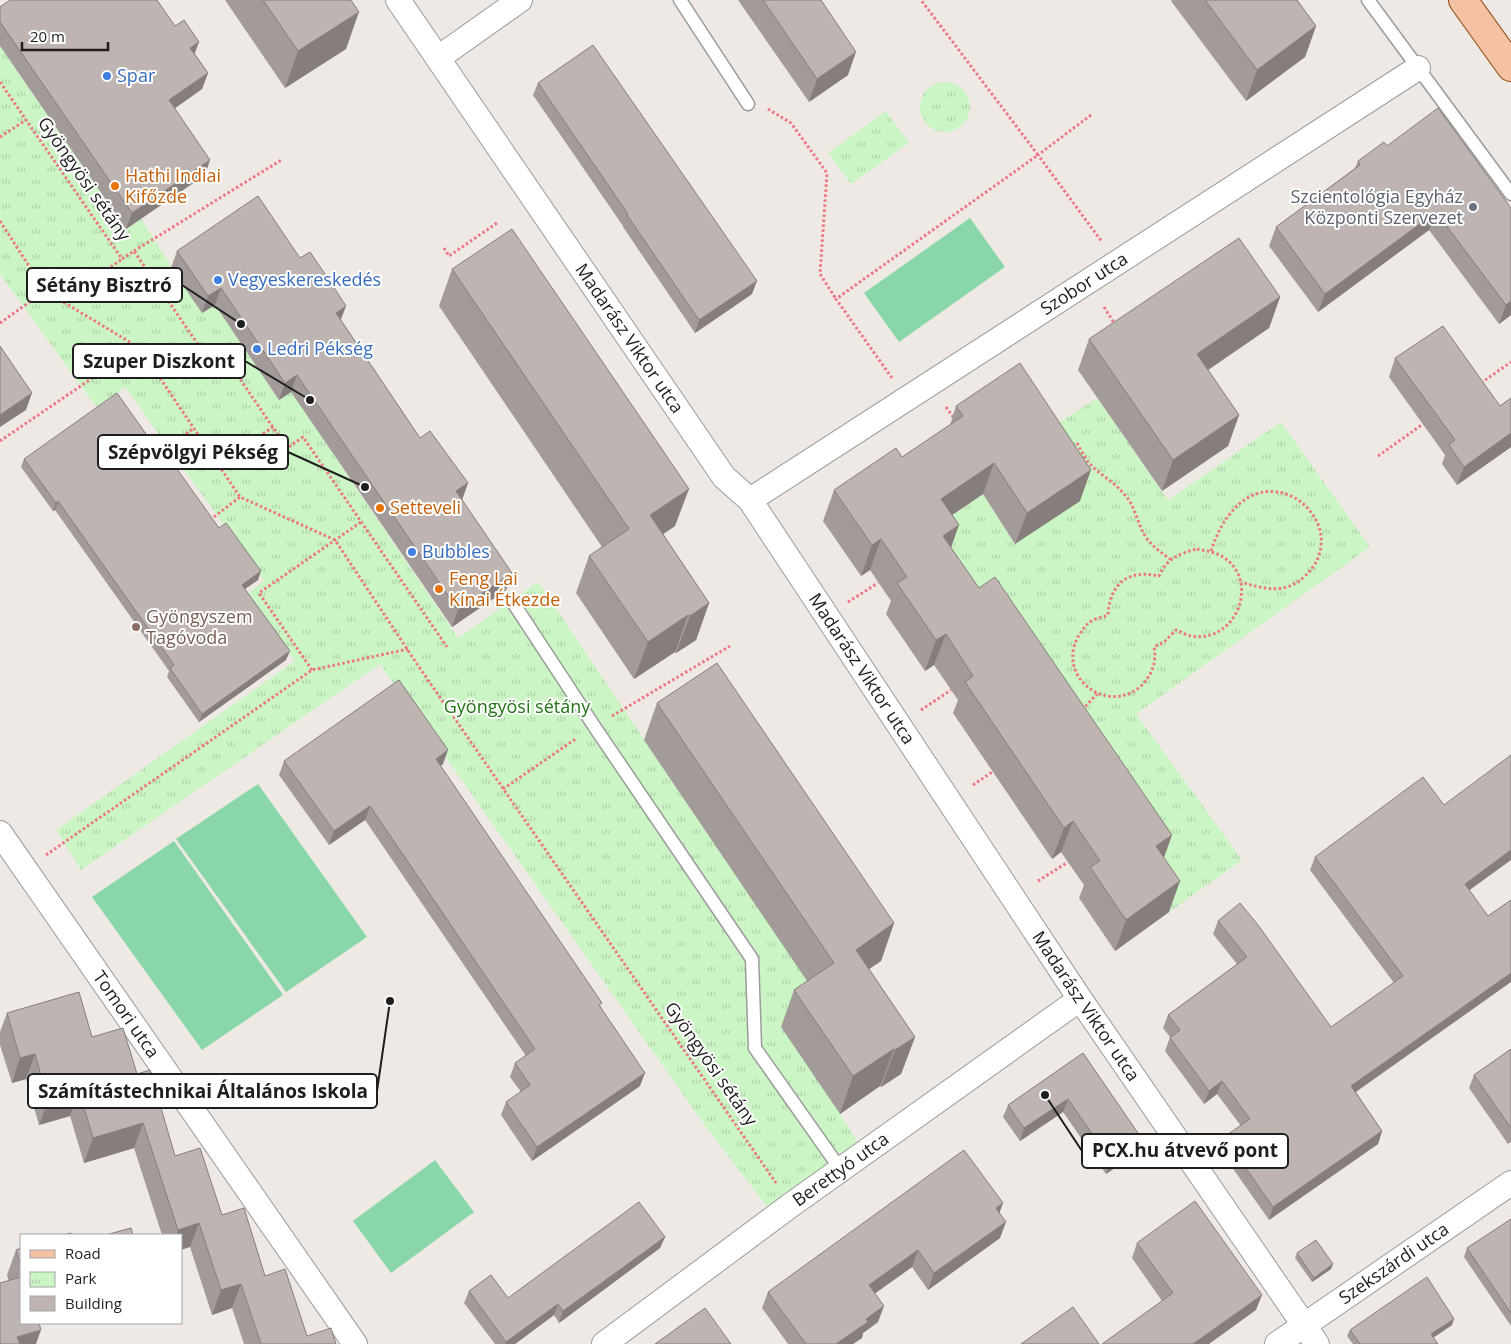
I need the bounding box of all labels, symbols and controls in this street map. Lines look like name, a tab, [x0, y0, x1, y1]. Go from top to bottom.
scale bar	[22, 20, 109, 52]
text: 20 m	[30, 26, 65, 46]
place label: Spar	[117, 63, 156, 87]
marker: Spar	[101, 70, 113, 82]
street label: Gyöngyösi sétány	[33, 112, 137, 246]
place label: Hathi Indiai Kifőzde	[125, 163, 221, 208]
marker: Hathi Indiai Kifőzde	[109, 180, 121, 192]
place label: Szcientológia Egyház Központi Szervezet	[1290, 184, 1463, 229]
marker: Szcientológia Egyház Központi Szervezet	[1467, 201, 1479, 213]
street label: Szobor utca	[1036, 246, 1132, 320]
street label: Madarász Viktor utca	[570, 258, 690, 418]
place label: Vegyeskereskedés	[228, 267, 381, 291]
callout: Sétány Bisztró	[27, 268, 182, 302]
text: Sétány Bisztró	[36, 272, 172, 298]
marker: Vegyeskereskedés	[212, 274, 224, 286]
place label: Ledri Pékség	[267, 336, 373, 360]
marker: Ledri Pékség	[251, 343, 263, 355]
callout: Szuper Diszkont	[73, 344, 245, 378]
text: Szuper Diszkont	[83, 348, 235, 374]
callout: Szépvölgyi Pékség	[98, 435, 288, 469]
text: Szépvölgyi Pékség	[108, 439, 278, 465]
place label: Setteveli	[390, 495, 461, 519]
marker: Setteveli	[374, 502, 386, 514]
place label: Bubbles	[422, 539, 490, 563]
marker: Bubbles	[406, 546, 418, 558]
place label: Feng Lai Kínai Étkezde	[449, 566, 560, 611]
marker: Feng Lai Kínai Étkezde	[433, 583, 445, 595]
street label: Madarász Viktor utca	[804, 588, 921, 749]
place label: Gyöngyszem Tagóvoda	[146, 604, 253, 649]
marker: Gyöngyszem Tagóvoda	[130, 621, 142, 633]
park label: Gyöngyösi sétány	[444, 694, 591, 718]
street label: Madarász Viktor utca	[1027, 926, 1146, 1086]
street label: Tomori utca	[88, 966, 166, 1062]
street label: Gyöngyösi sétány	[660, 997, 764, 1131]
callout: Számítástechnikai Általános Iskola	[28, 1074, 377, 1108]
text: Számítástechnikai Általános Iskola	[38, 1078, 368, 1104]
street label: Berettyó utca	[787, 1126, 893, 1211]
callout: PCX.hu átvevő pont	[1082, 1134, 1288, 1168]
text: PCX.hu átvevő pont	[1092, 1137, 1278, 1163]
street label: Szekszárdi utca	[1334, 1216, 1453, 1309]
legend	[20, 1234, 182, 1324]
text: Road	[65, 1243, 101, 1263]
text: Park	[65, 1268, 96, 1288]
text: Building	[65, 1293, 122, 1313]

